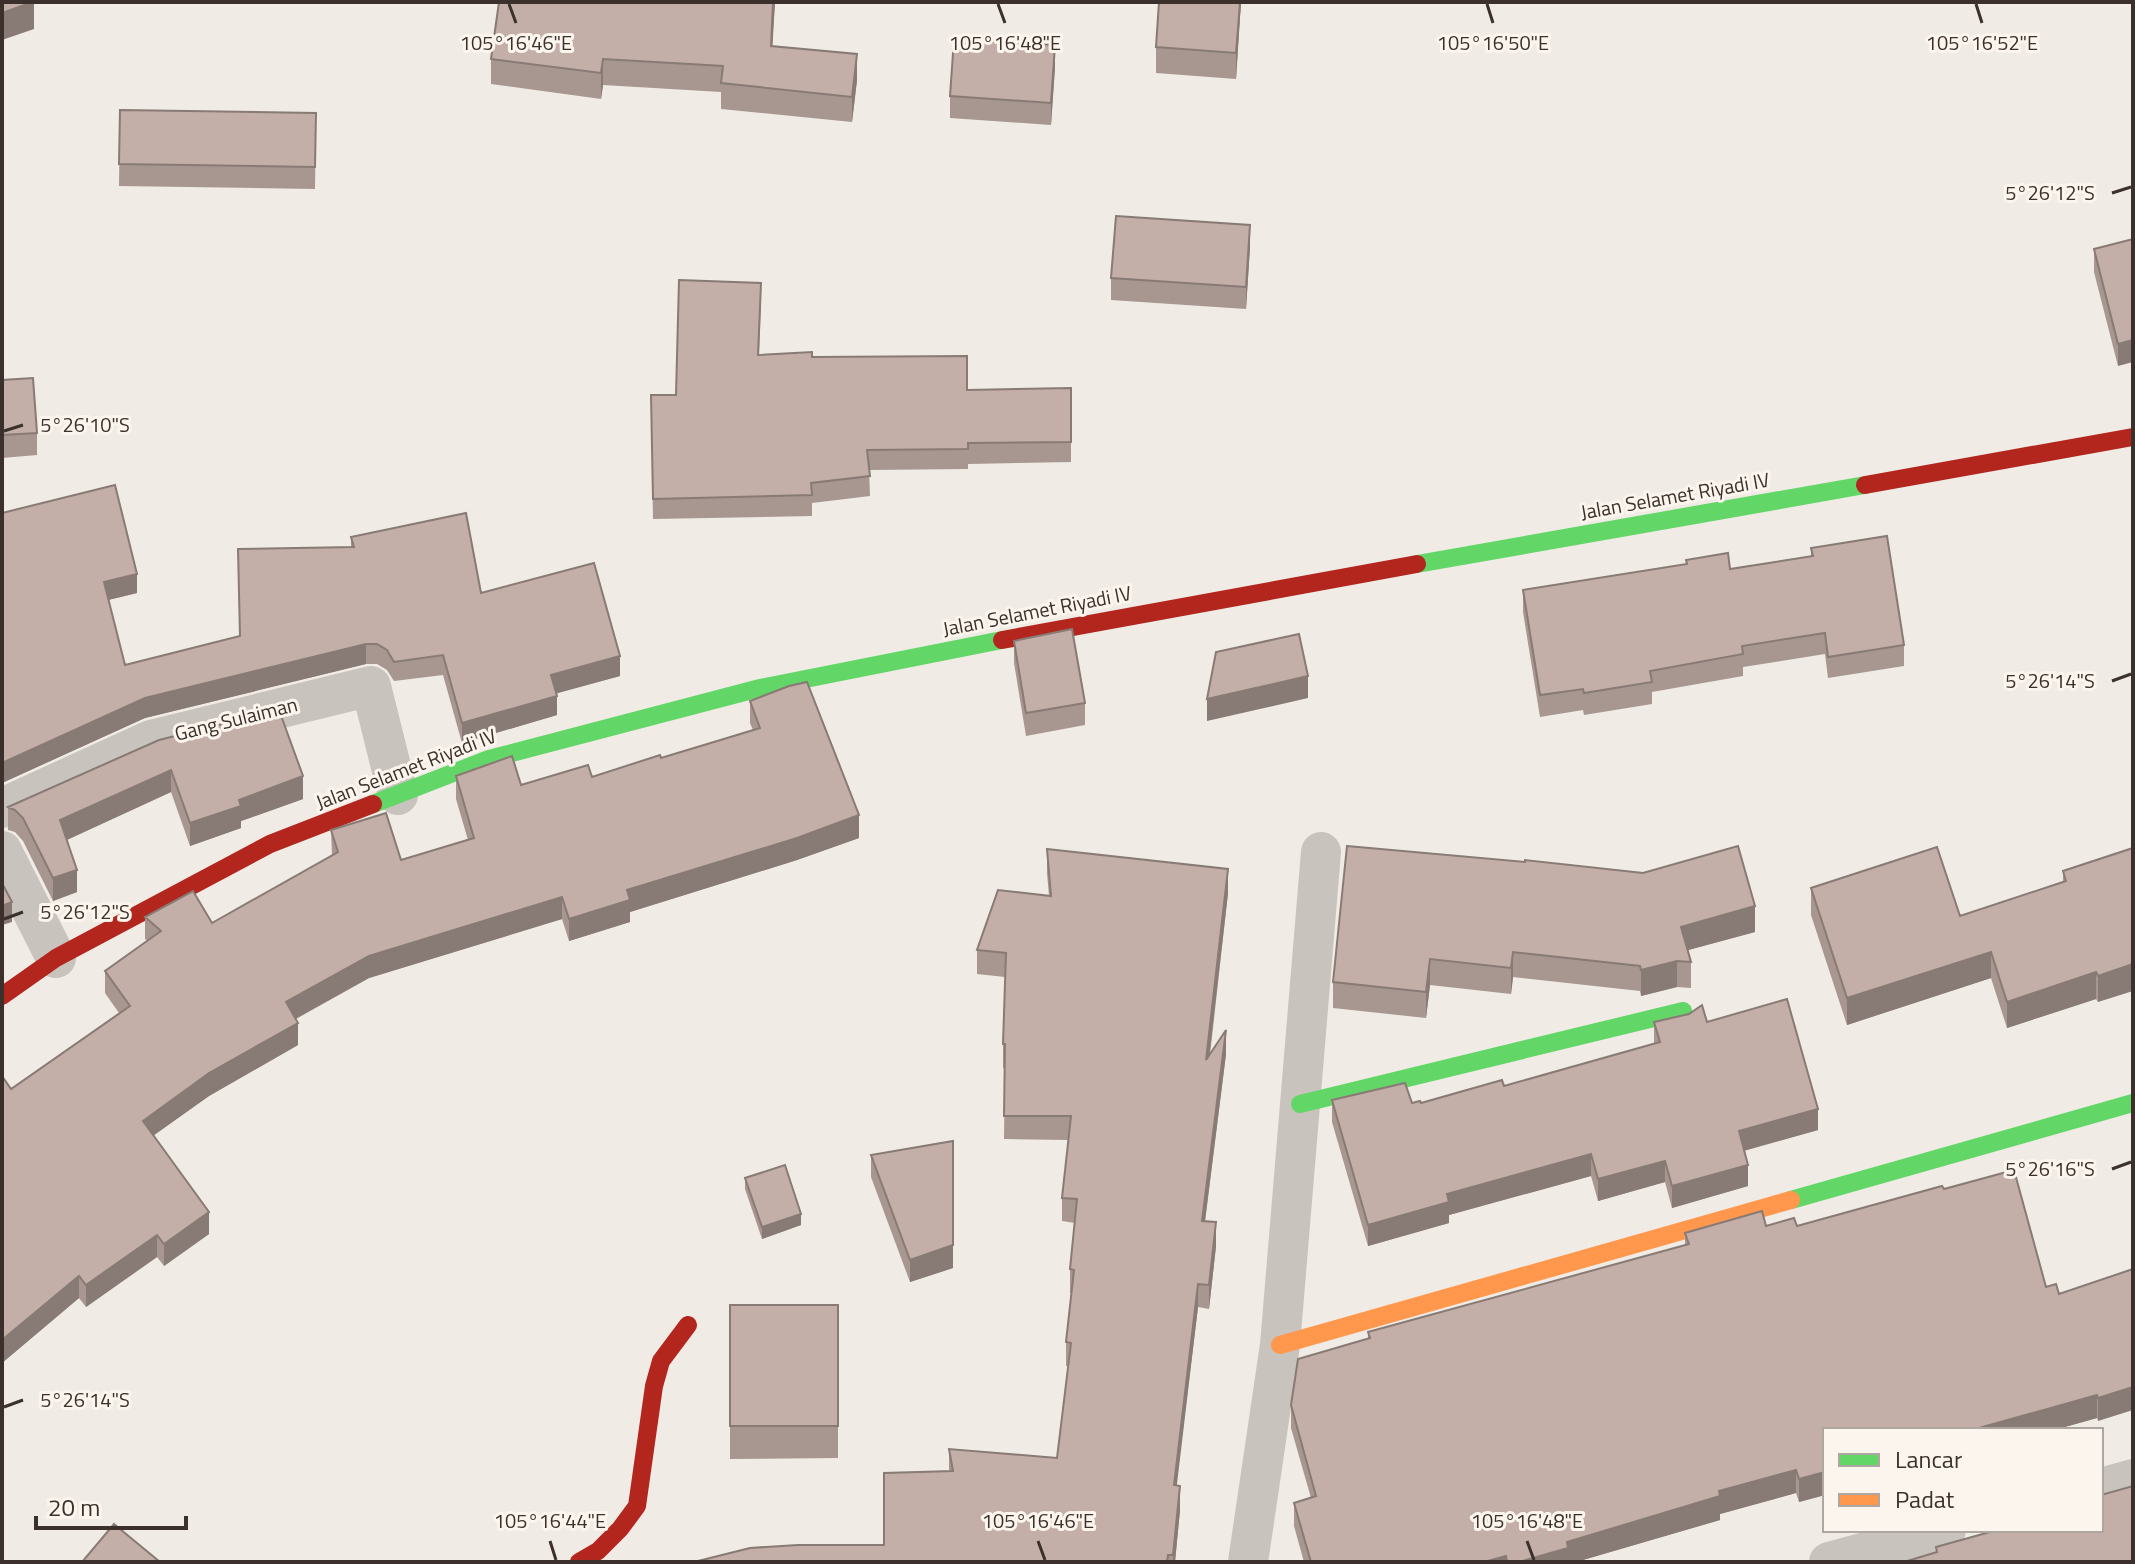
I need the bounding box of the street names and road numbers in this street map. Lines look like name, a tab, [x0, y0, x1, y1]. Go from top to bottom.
street label: Jalan Selamet Riyadi IV	[1578, 464, 1772, 527]
street label: Jalan Selamet Riyadi IV	[940, 577, 1134, 644]
street label: Gang Sulaiman	[171, 688, 301, 749]
street label: Jalan Selamet Riyadi IV	[311, 720, 501, 817]

